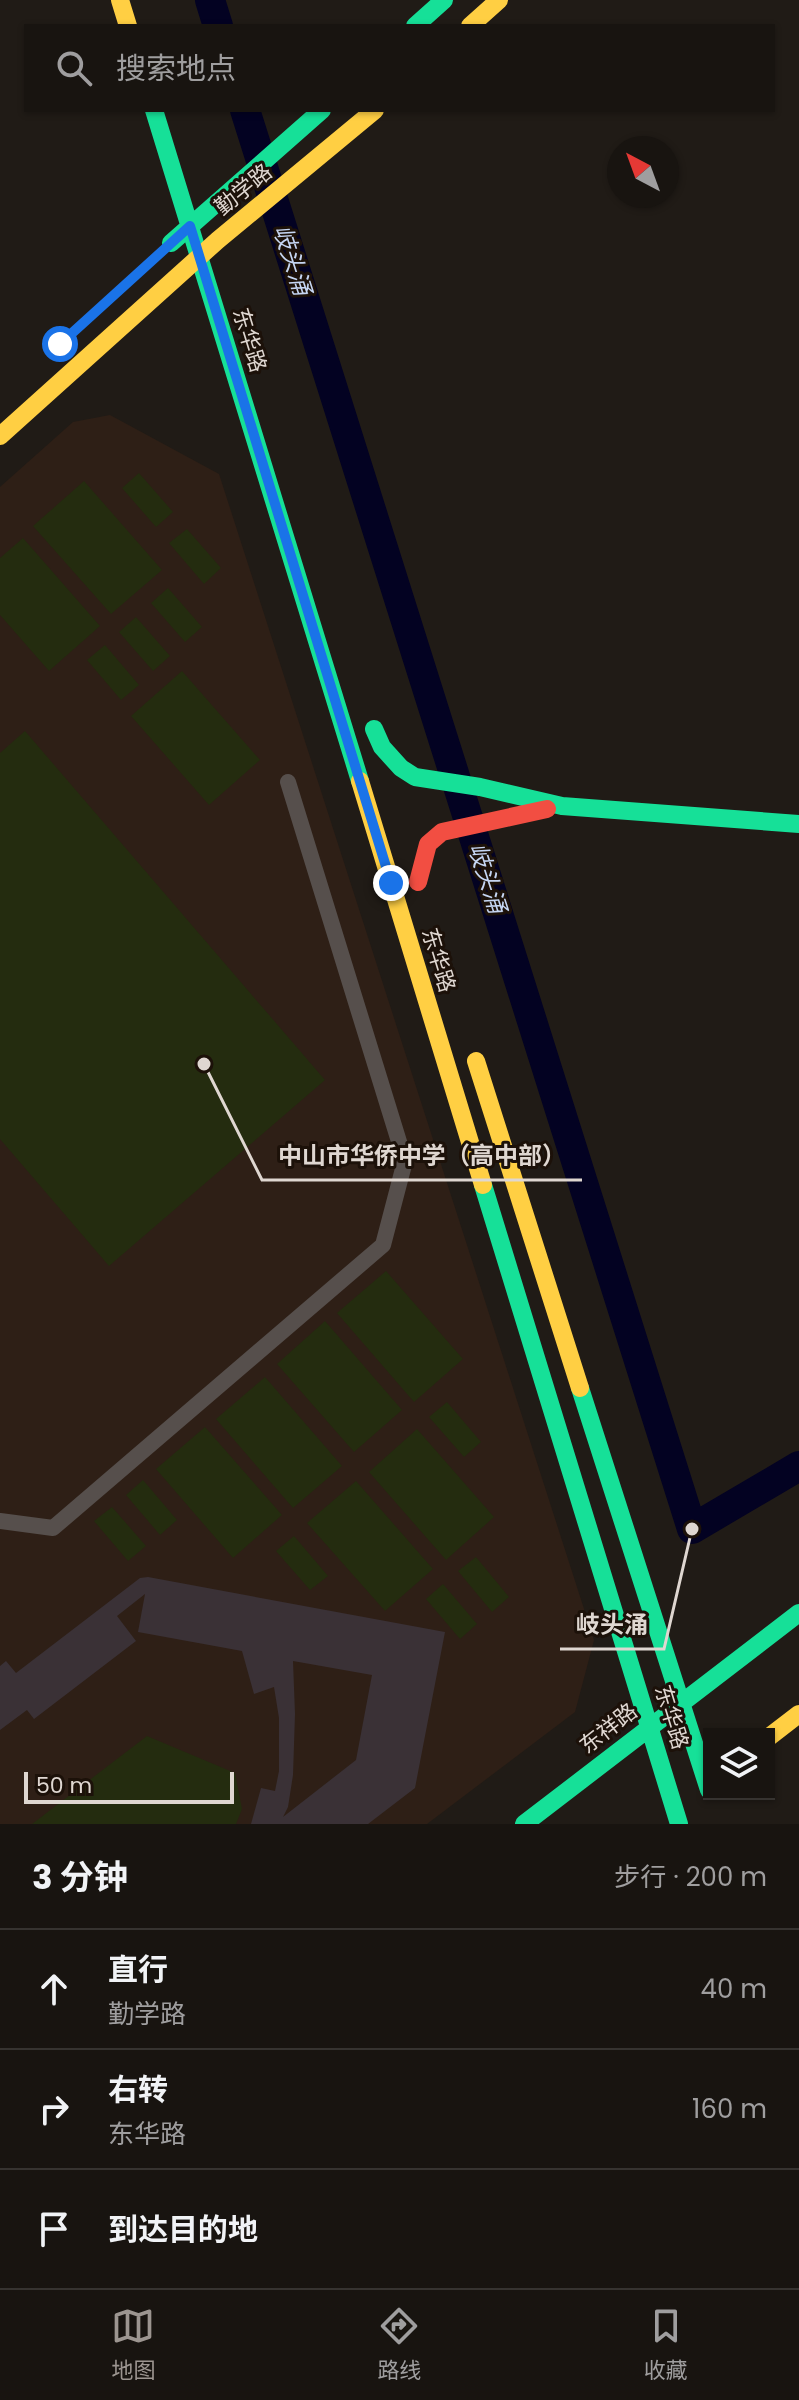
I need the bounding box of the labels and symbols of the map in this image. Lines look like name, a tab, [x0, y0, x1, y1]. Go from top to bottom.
north arrow	[607, 136, 679, 208]
street label: 勤学路	[208, 157, 279, 222]
water label: 岐头涌	[266, 221, 320, 302]
street label: 东华路	[225, 304, 274, 376]
route start	[42, 326, 78, 362]
water label: 岐头涌	[461, 839, 515, 920]
route end	[373, 865, 409, 901]
street label: 东华路	[414, 924, 463, 996]
callout: 中山市华侨中学（高中部）	[262, 1132, 582, 1180]
text: 中山市华侨中学（高中部）	[278, 1139, 566, 1172]
callout: 岐头涌	[560, 1601, 664, 1649]
text: 岐头涌	[576, 1608, 648, 1641]
street label: 东华路	[647, 1681, 696, 1753]
street label: 东祥路	[573, 1696, 644, 1761]
scale bar	[24, 1768, 234, 1804]

